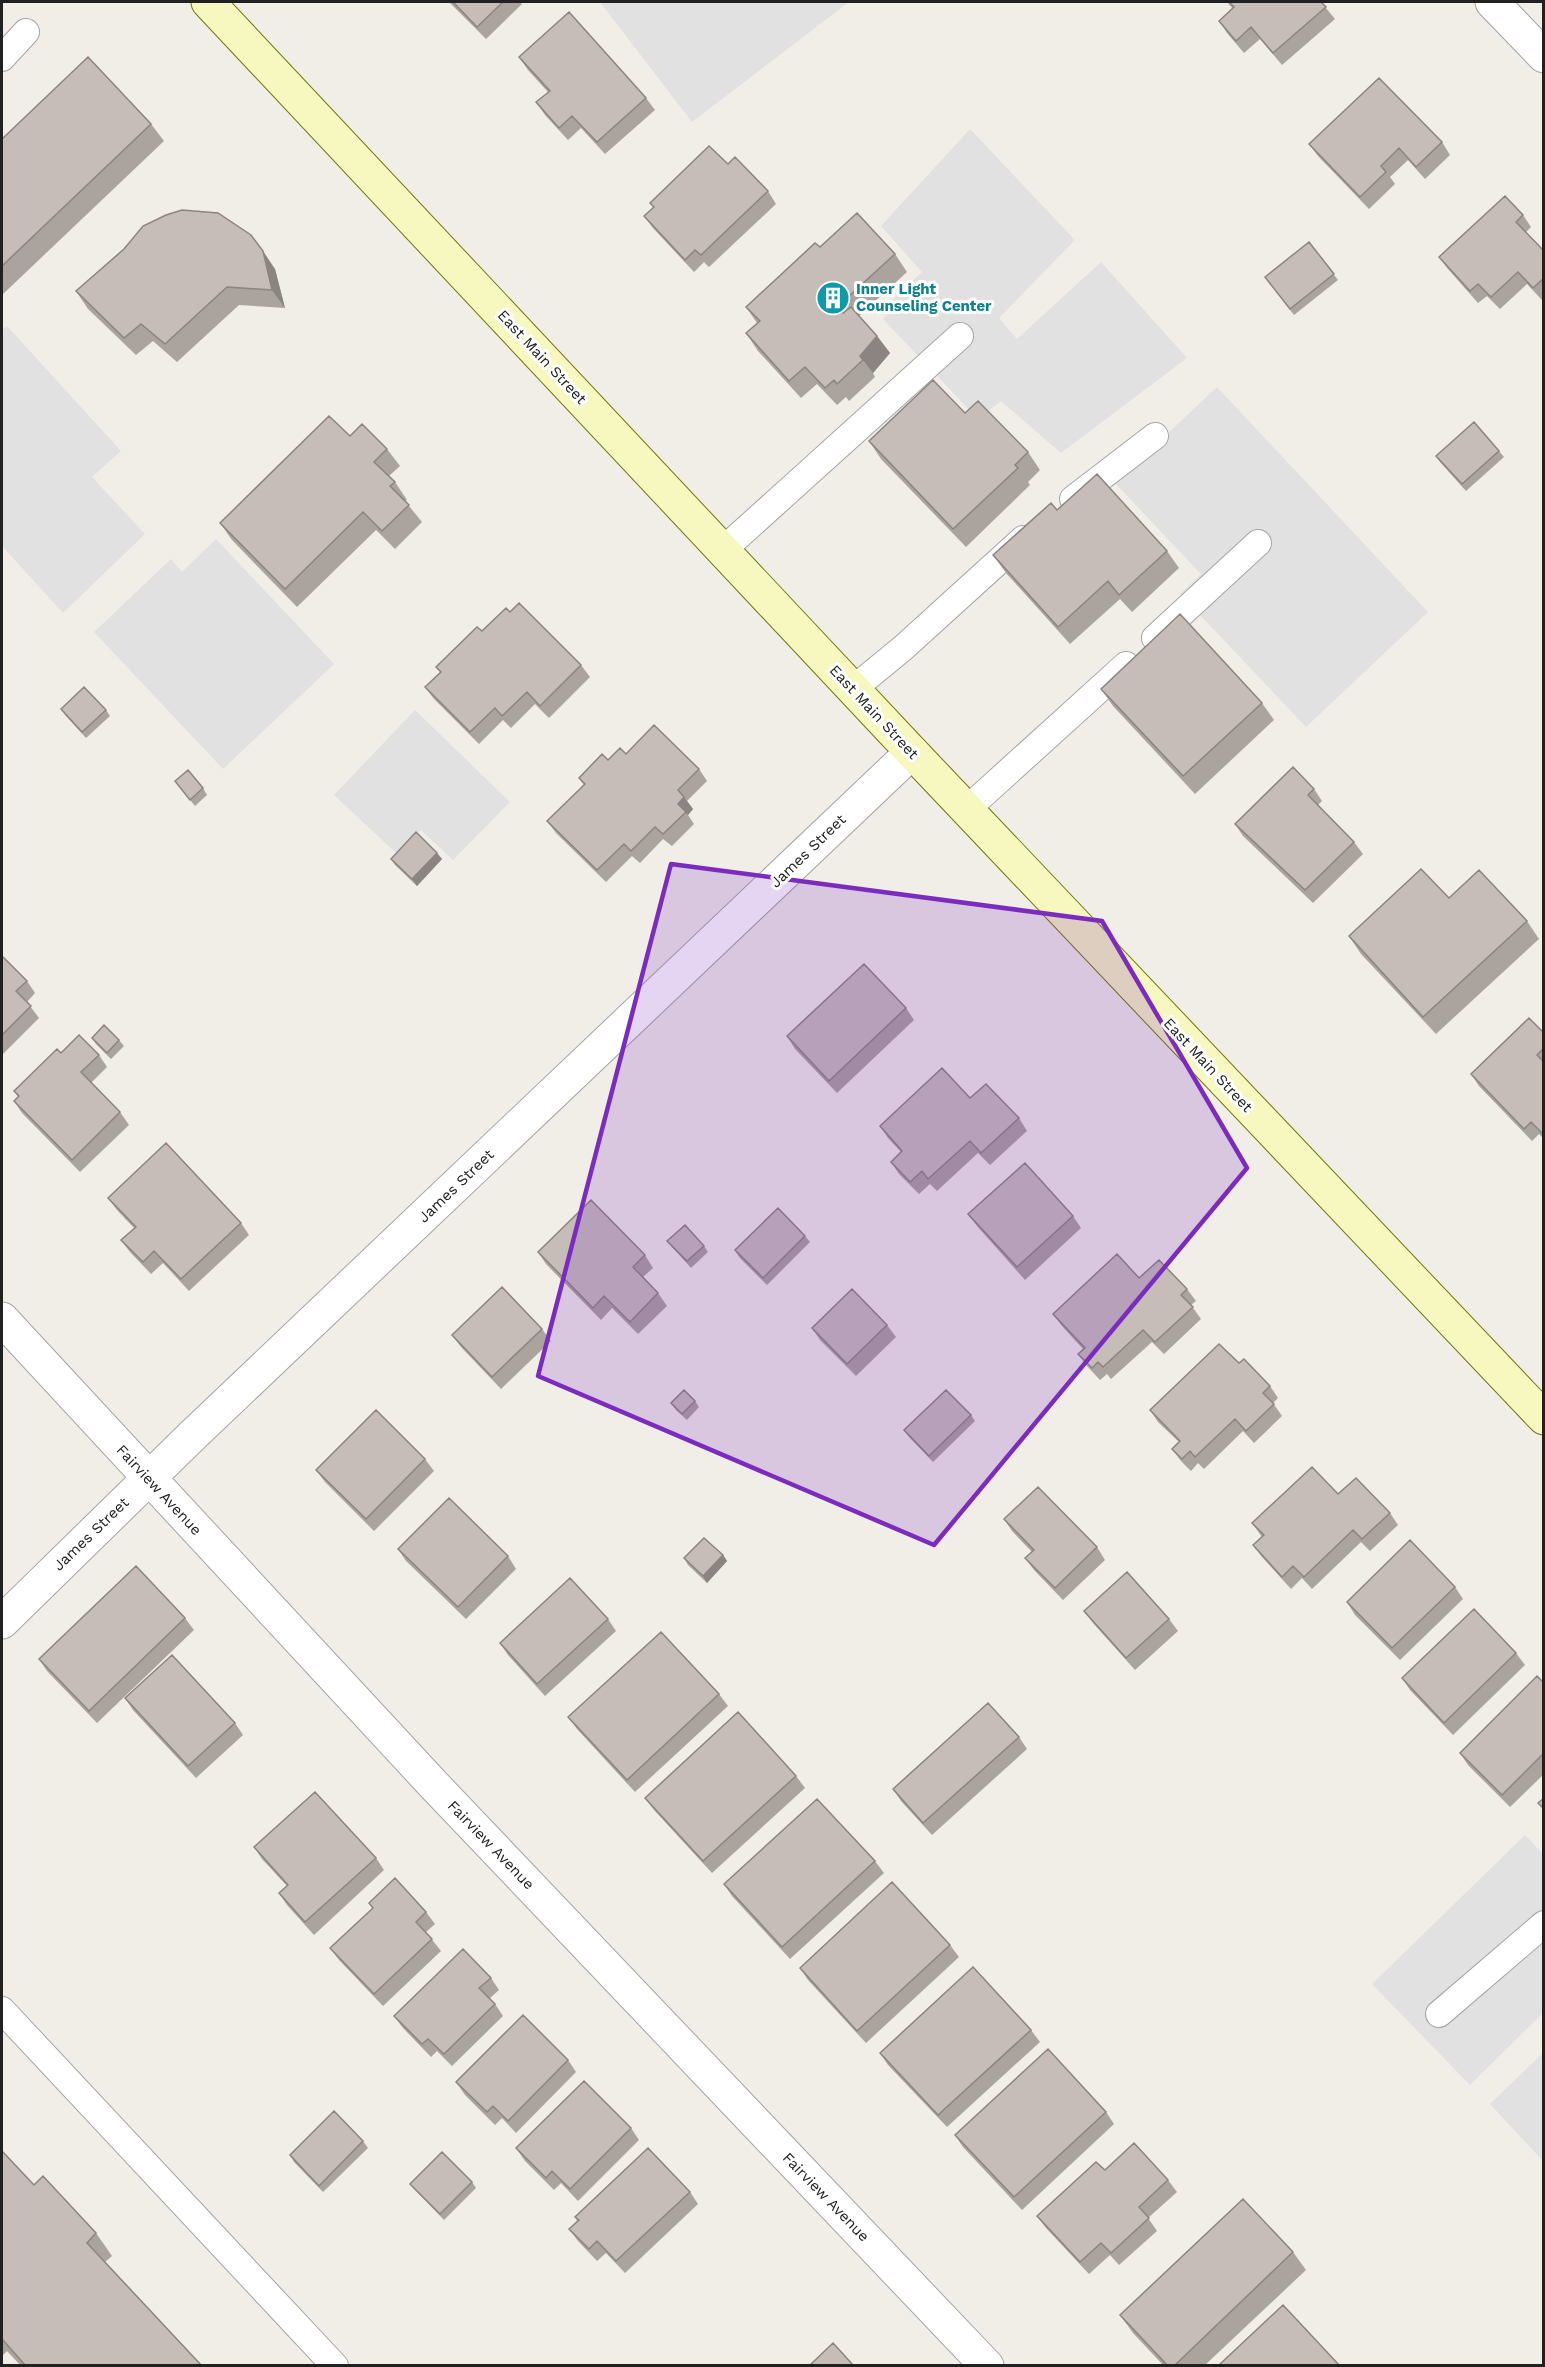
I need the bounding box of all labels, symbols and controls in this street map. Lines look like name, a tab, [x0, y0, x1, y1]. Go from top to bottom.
building icon: Inner Light Counseling Center	[815, 280, 851, 316]
place label: Inner Light Counseling Center	[856, 280, 992, 315]
street label: East Main Street	[494, 306, 591, 408]
street label: East Main Street	[826, 661, 923, 763]
street label: James Street	[767, 810, 850, 891]
street label: East Main Street	[1160, 1014, 1257, 1116]
street label: James Street	[415, 1145, 498, 1226]
street label: Fairview Avenue	[113, 1441, 205, 1539]
street label: James Street	[50, 1493, 133, 1574]
street label: Fairview Avenue	[444, 1797, 538, 1893]
street label: Fairview Avenue	[779, 2149, 873, 2245]

